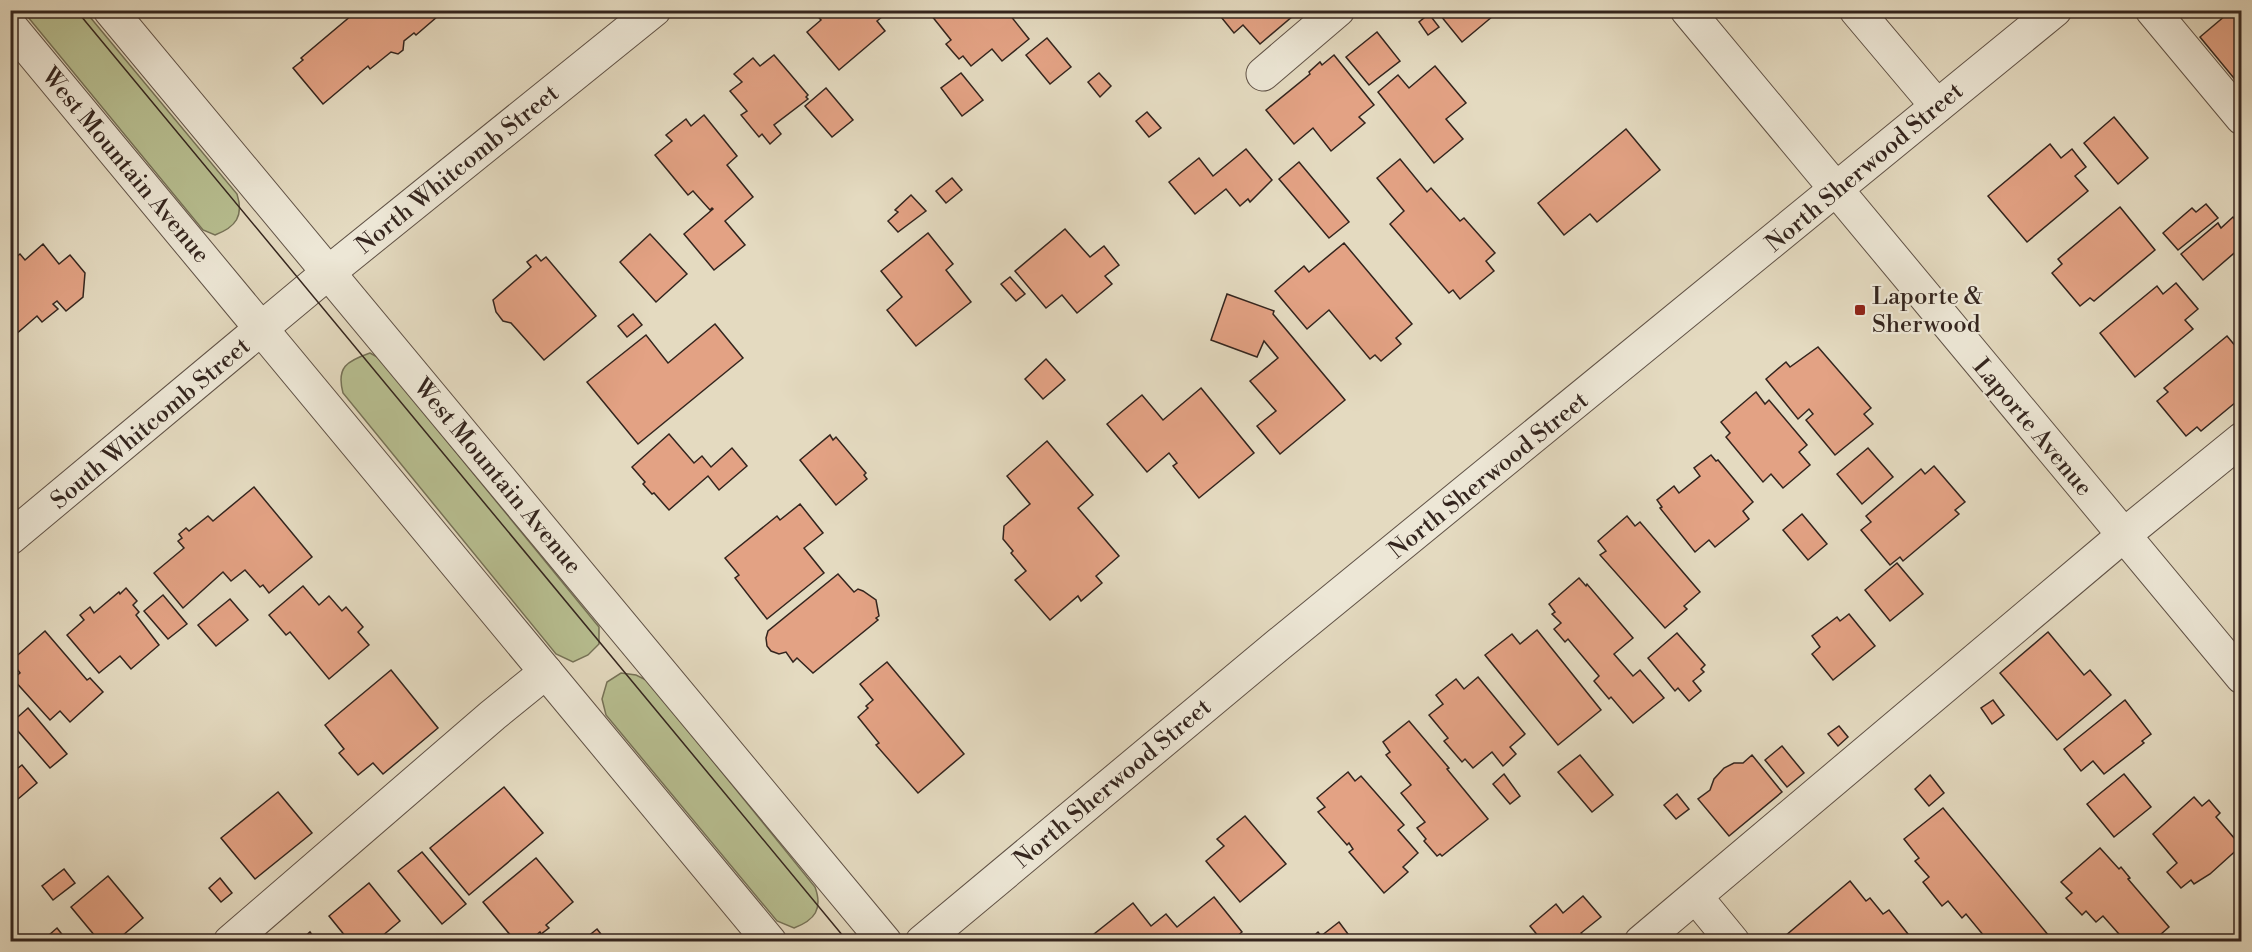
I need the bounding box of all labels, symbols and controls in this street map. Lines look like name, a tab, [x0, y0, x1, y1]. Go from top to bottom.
street label: West Mountain Avenue	[34, 61, 216, 270]
street label: North Sherwood Street	[1760, 76, 1970, 259]
street label: North Whitcomb Street	[350, 78, 566, 261]
place label: Laporte & Sherwood	[1872, 282, 1983, 340]
marker: Laporte & Sherwood	[1853, 303, 1867, 317]
street label: South Whitcomb Street	[45, 331, 257, 516]
street label: Laporte Avenue	[1966, 353, 2099, 503]
street label: West Mountain Avenue	[406, 372, 588, 581]
street label: North Sherwood Street	[1383, 386, 1595, 566]
street label: North Sherwood Street	[1008, 692, 1218, 875]

